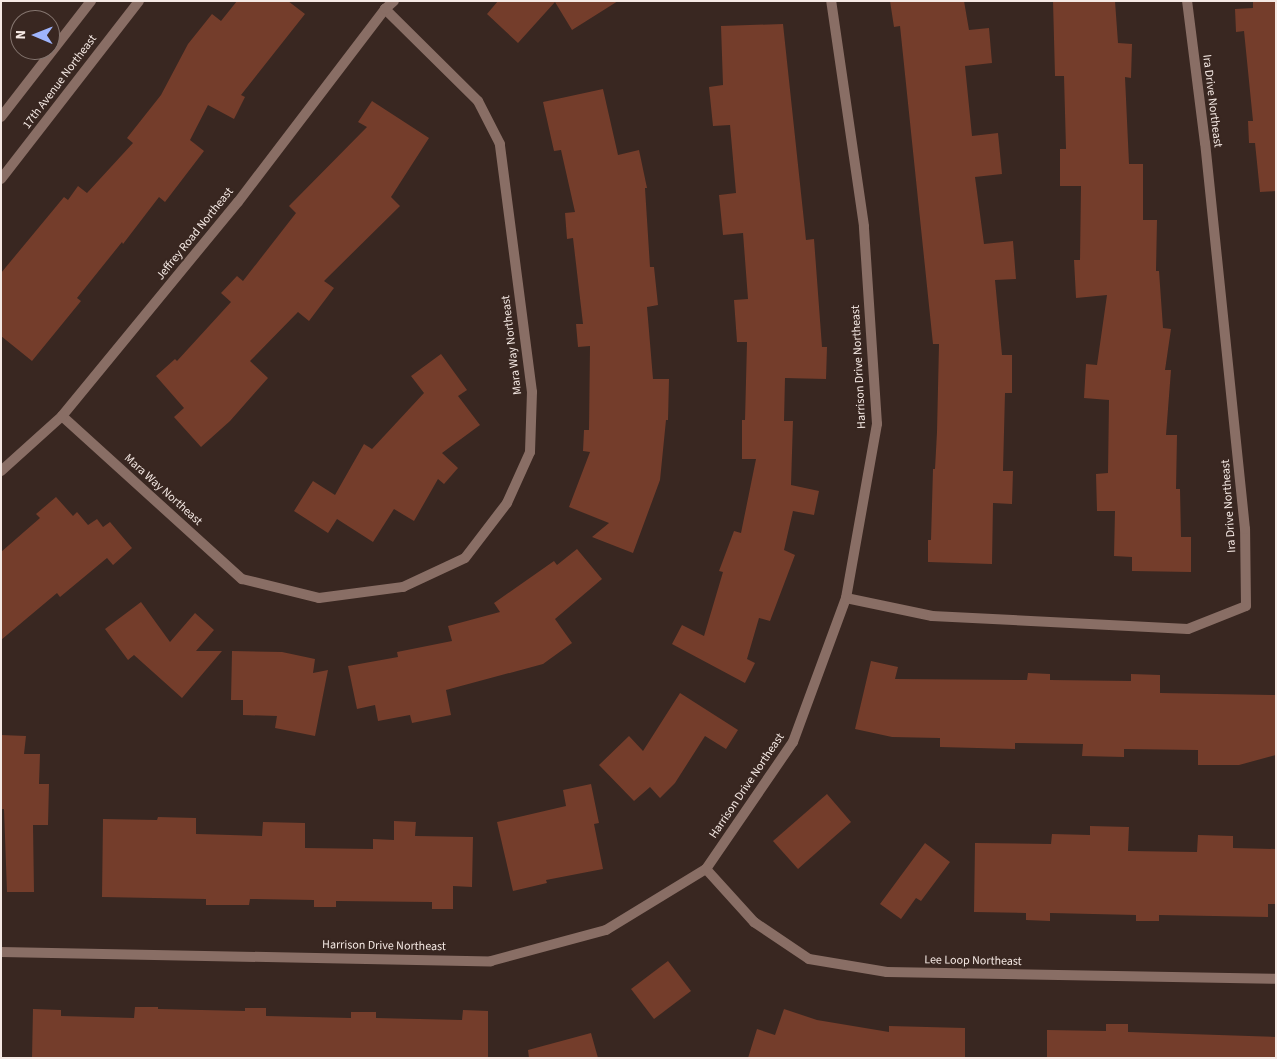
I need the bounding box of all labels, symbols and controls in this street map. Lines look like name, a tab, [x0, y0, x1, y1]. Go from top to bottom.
north arrow	[10, 10, 60, 60]
street label: 17th Avenue Northeast	[20, 32, 100, 132]
street label: Ira Drive Northeast	[1199, 54, 1225, 148]
street label: Jeffrey Road Northeast	[153, 185, 237, 283]
street label: Mara Way Northeast	[499, 294, 525, 396]
street label: Harrison Drive Northeast	[849, 305, 869, 429]
street label: Mara Way Northeast	[121, 451, 205, 529]
street label: Ira Drive Northeast	[1219, 459, 1239, 553]
street label: Harrison Drive Northeast	[706, 731, 788, 841]
street label: Harrison Drive Northeast	[322, 938, 446, 954]
street label: Lee Loop Northeast	[924, 953, 1022, 969]

